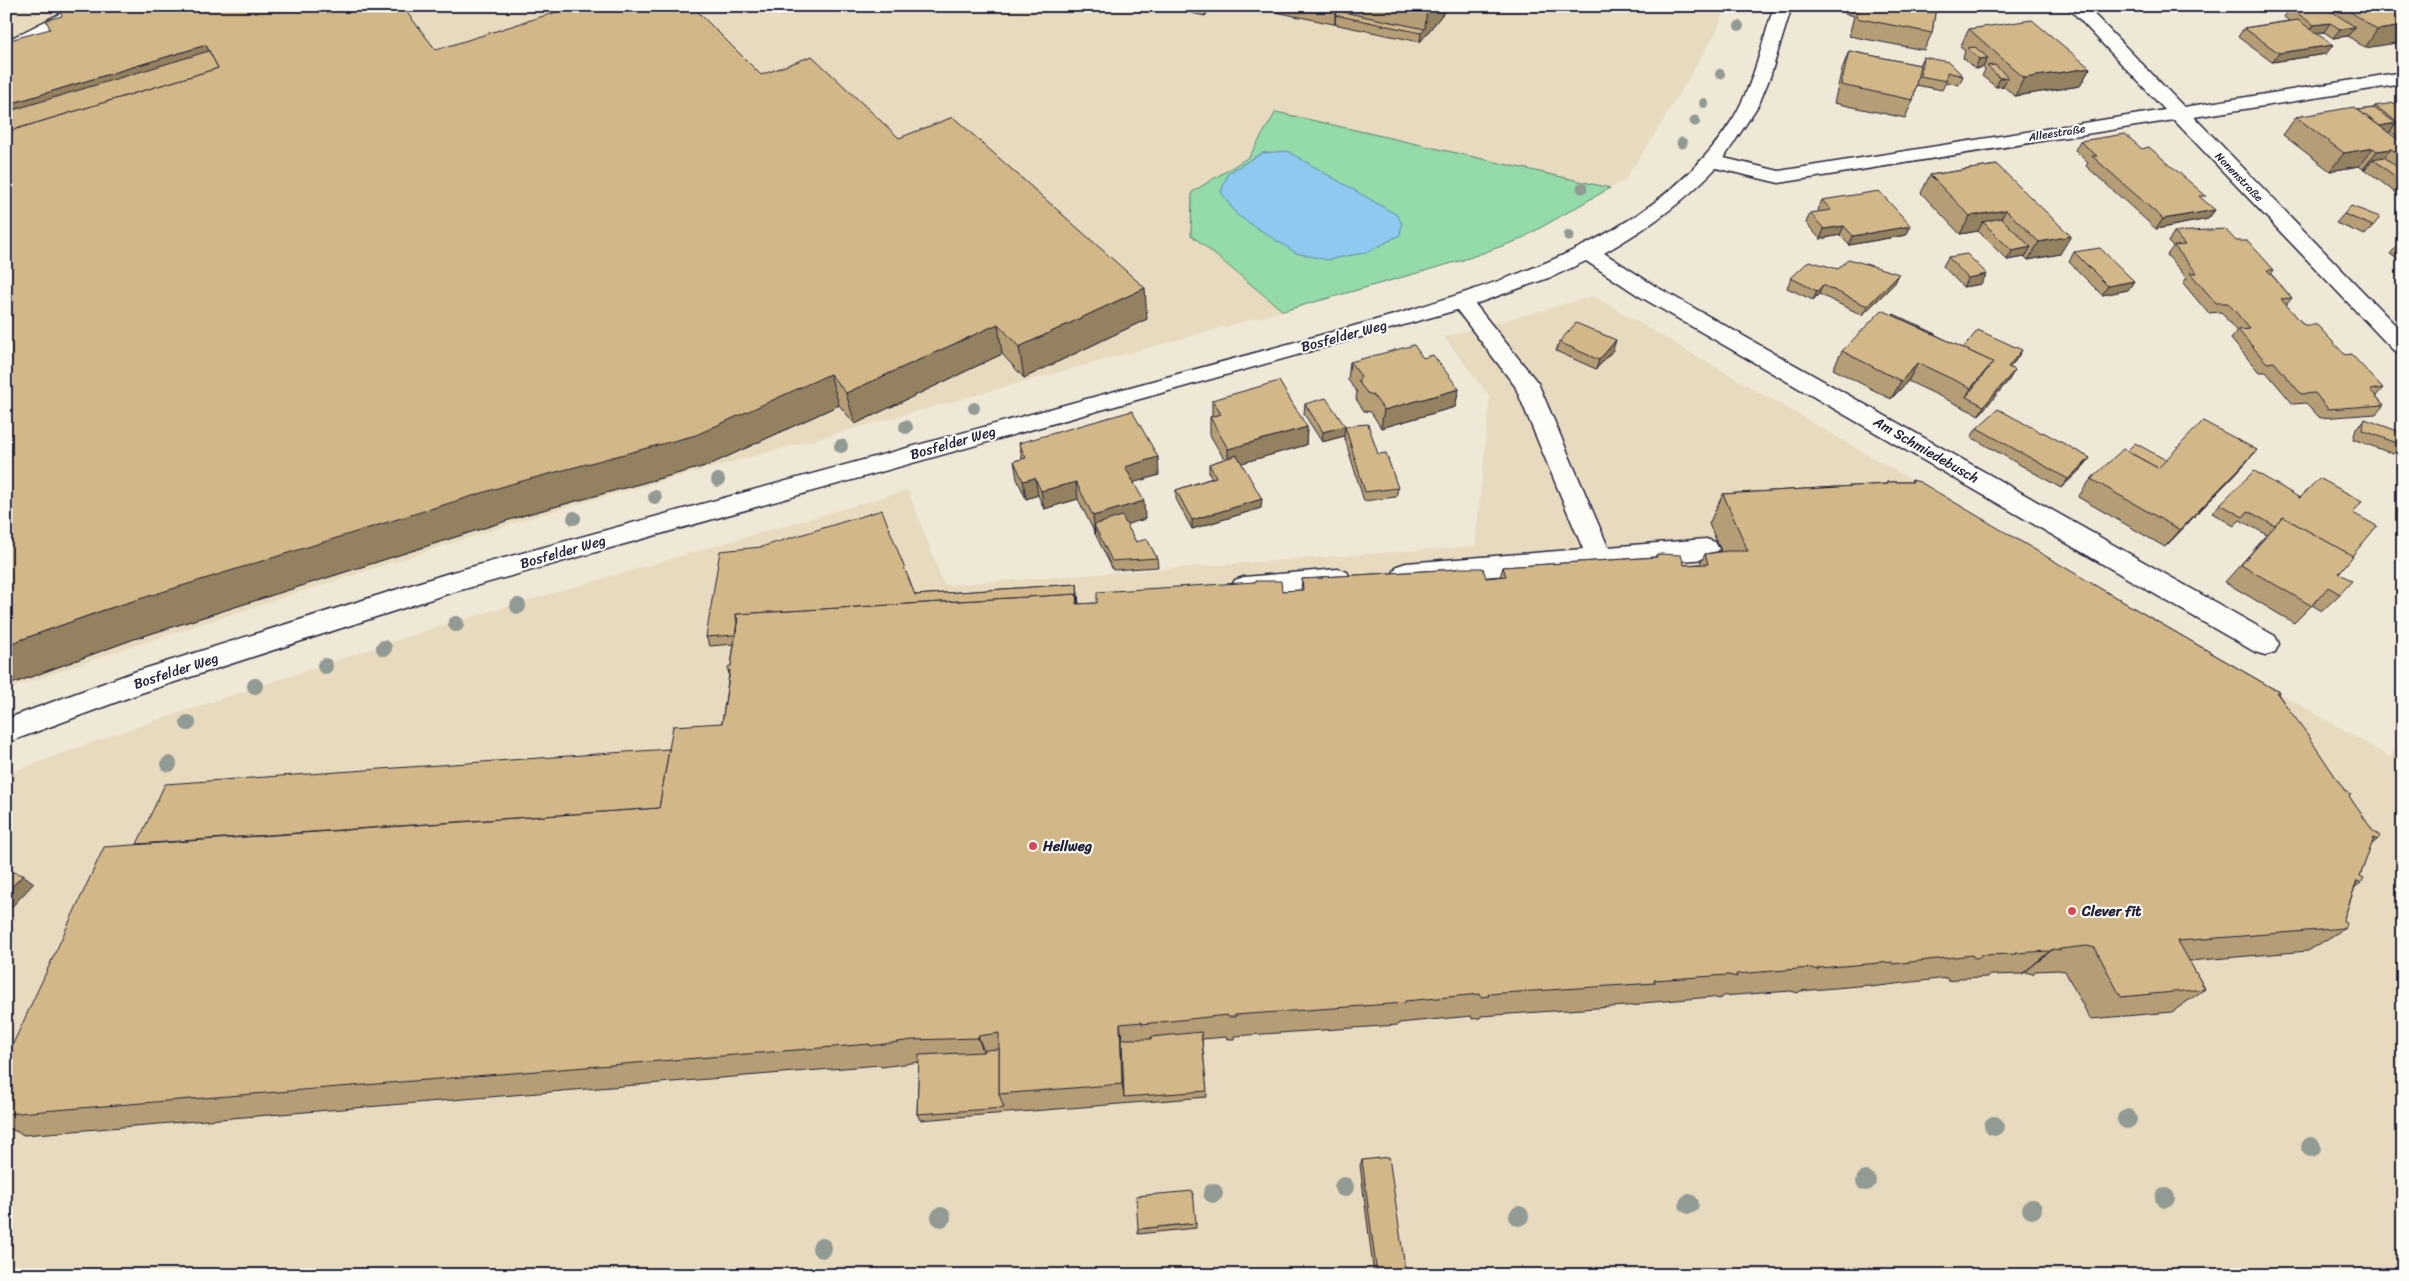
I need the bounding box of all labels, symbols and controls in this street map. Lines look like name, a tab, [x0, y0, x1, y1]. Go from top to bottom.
street label: Alleestraße	[2026, 119, 2087, 147]
street label: Nonenstraße	[2210, 148, 2268, 207]
street label: Bosfelder Weg	[1298, 313, 1390, 359]
street label: Am Schmiedebusch	[1868, 409, 1984, 490]
street label: Bosfelder Weg	[907, 419, 999, 467]
street label: Bosfelder Weg	[517, 528, 609, 576]
street label: Bosfelder Weg	[130, 645, 222, 697]
place label: Hellweg	[1042, 834, 1093, 859]
marker: Hellweg	[1027, 840, 1039, 852]
place label: Clever fit	[2081, 899, 2142, 924]
marker: Clever fit	[2066, 905, 2078, 917]

